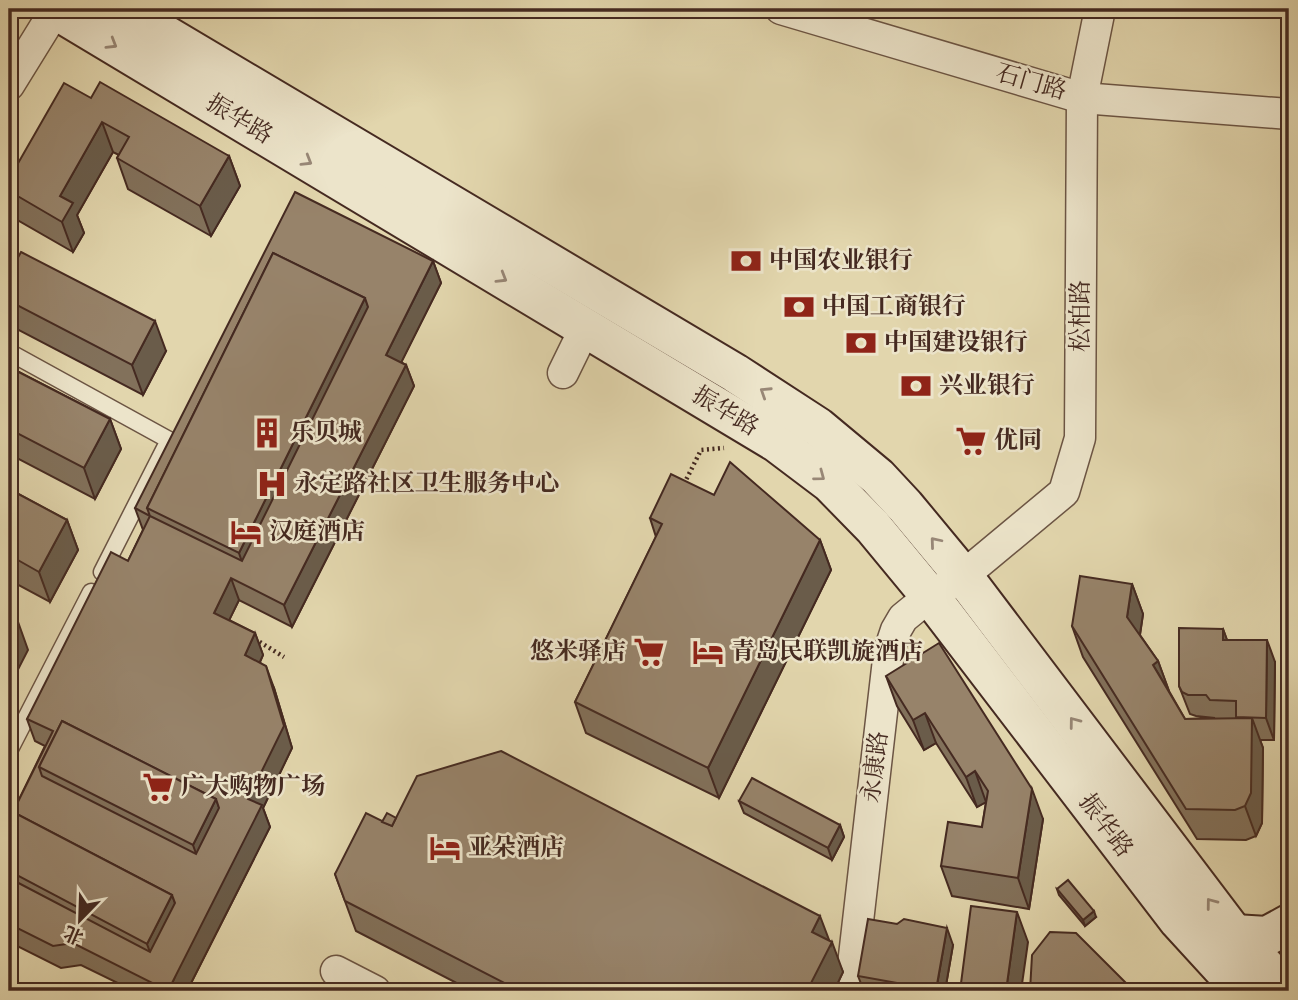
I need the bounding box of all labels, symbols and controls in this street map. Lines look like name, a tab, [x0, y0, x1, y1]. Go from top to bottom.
one-way arrow	[105, 36, 118, 49]
street label: 石门路	[992, 58, 1070, 108]
street label: 振华路	[200, 88, 278, 152]
one-way arrow	[300, 153, 313, 166]
bank icon: 中国农业银行	[729, 244, 763, 278]
place label: 中国农业银行	[769, 246, 913, 277]
one-way arrow	[495, 270, 508, 283]
street label: 松柏路	[1066, 280, 1097, 352]
bank icon: 中国工商银行	[782, 290, 816, 324]
place label: 中国工商银行	[822, 292, 966, 323]
bank icon: 中国建设银行	[844, 326, 878, 360]
place label: 中国建设银行	[884, 328, 1028, 359]
bank icon: 兴业银行	[899, 369, 933, 403]
place label: 兴业银行	[939, 371, 1035, 402]
street label: 振华路	[686, 380, 764, 444]
one-way arrow	[760, 388, 773, 401]
building icon: 乐贝城	[250, 416, 284, 450]
place label: 乐贝城	[290, 418, 362, 449]
supermarket icon: 优同	[954, 424, 988, 458]
place label: 优同	[994, 426, 1042, 457]
hospital icon: 永定路社区卫生服务中心	[255, 467, 289, 501]
one-way arrow	[812, 468, 825, 480]
place label: 永定路社区卫生服务中心	[295, 469, 559, 500]
hotel icon: 汉庭酒店	[229, 515, 263, 549]
place label: 汉庭酒店	[269, 517, 365, 548]
one-way arrow	[931, 537, 943, 550]
supermarket icon: 悠米驿店	[632, 635, 666, 669]
hotel icon: 青岛民联凯旋酒店	[691, 635, 725, 669]
place label: 悠米驿店	[530, 637, 626, 668]
place label: 青岛民联凯旋酒店	[731, 637, 923, 668]
one-way arrow	[1069, 717, 1082, 730]
street label: 永康路	[856, 729, 896, 805]
supermarket icon: 广大购物广场	[141, 770, 175, 804]
place label: 广大购物广场	[181, 772, 325, 803]
street label: 振华路	[1071, 788, 1139, 864]
hotel icon: 亚朵酒店	[428, 831, 462, 865]
place label: 亚朵酒店	[468, 833, 564, 864]
north arrow	[46, 884, 116, 954]
one-way arrow	[1207, 899, 1219, 911]
text: 北	[61, 919, 88, 949]

